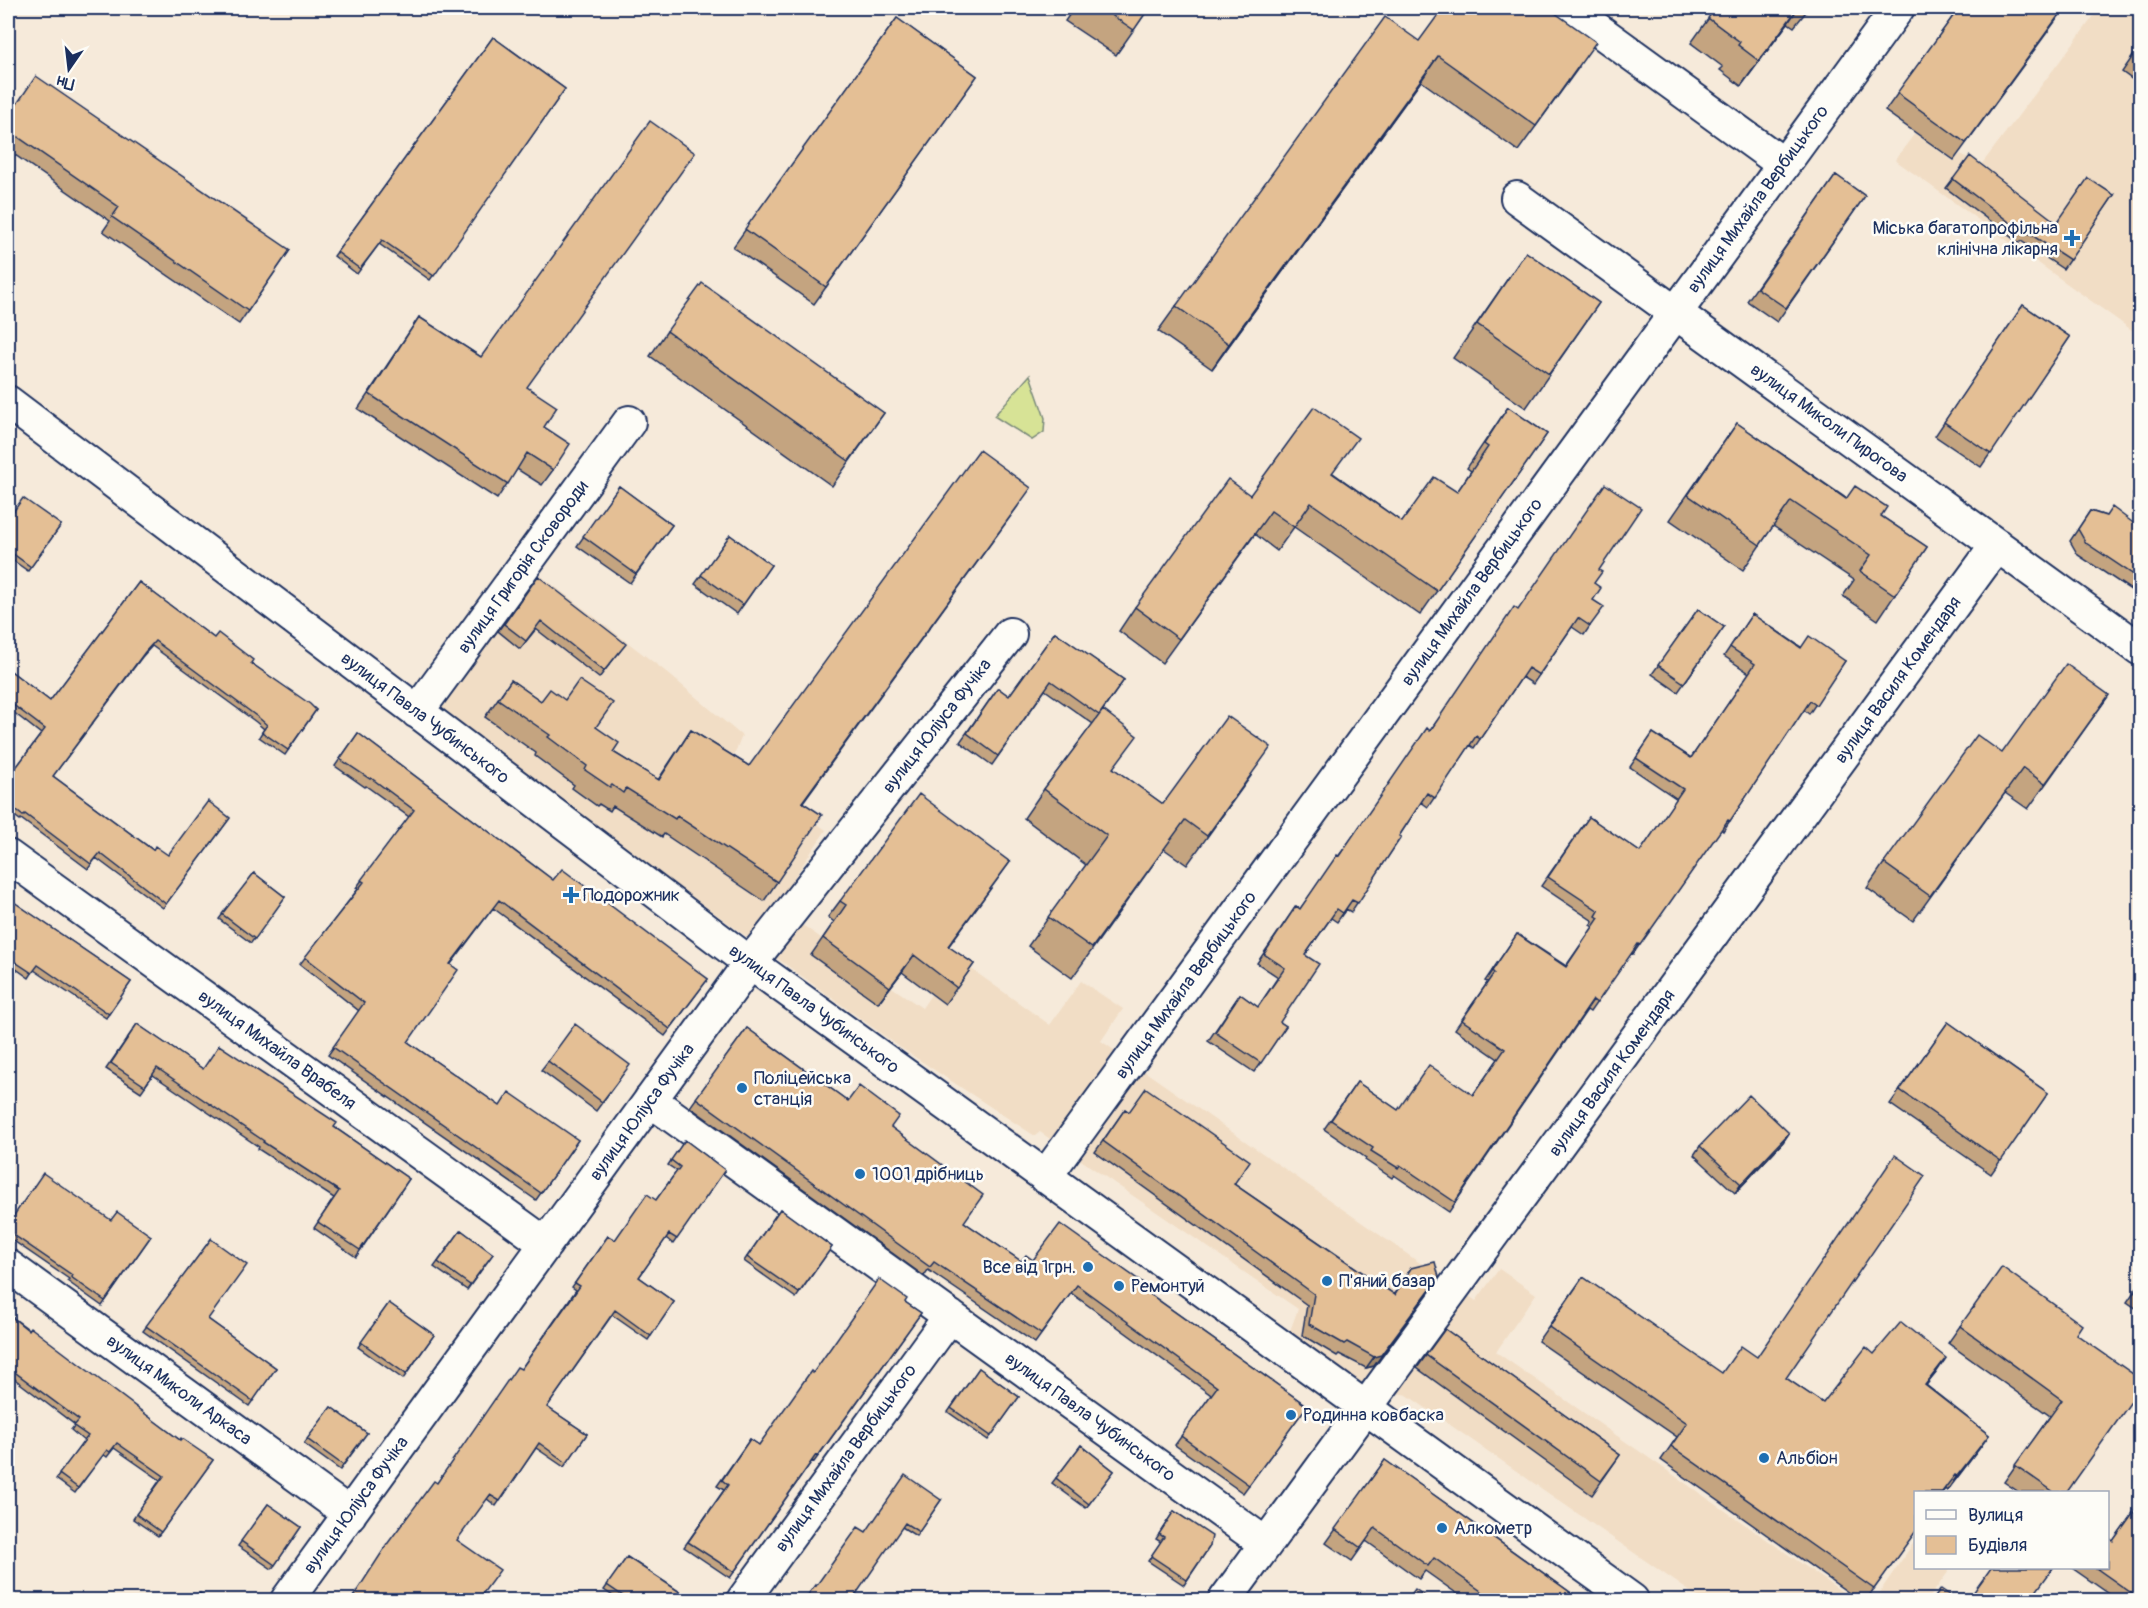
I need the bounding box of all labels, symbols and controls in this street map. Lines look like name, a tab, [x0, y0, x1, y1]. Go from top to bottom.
north arrow	[39, 39, 99, 99]
text: Пн	[55, 71, 77, 94]
street label: вулиця Михайла Вербицького	[1682, 100, 1834, 297]
place label: Міська багатопрофільна клінічна лікарня	[1873, 217, 2058, 261]
marker: Міська багатопрофільна клінічна лікарня	[2063, 229, 2081, 247]
street label: вулиця Миколи Пирогова	[1746, 358, 1912, 488]
street label: вулиця Григорія Сковороди	[452, 476, 594, 658]
street label: вулиця Михайла Вербицького	[1396, 493, 1548, 690]
street label: вулиця Василя Комендаря	[1830, 592, 1966, 768]
street label: вулиця Павла Чубинського	[336, 647, 514, 789]
street label: вулиця Юліуса Фучіка	[877, 654, 997, 798]
place label: Подорожник	[583, 884, 680, 907]
street label: вулиця Михайла Вербицького	[1110, 886, 1262, 1083]
marker: Подорожник	[564, 888, 578, 902]
street label: вулиця Павла Чубинського	[724, 939, 904, 1079]
street label: вулиця Михайла Врабеля	[193, 985, 361, 1115]
street label: вулиця Василя Комендаря	[1544, 985, 1680, 1161]
street label: вулиця Юліуса Фучіка	[584, 1039, 700, 1185]
place label: Поліцейська станція	[754, 1067, 851, 1111]
marker: Поліцейська станція	[735, 1081, 749, 1095]
place label: 1001 дрібниць	[872, 1163, 984, 1186]
marker: 1001 дрібниць	[853, 1167, 867, 1181]
place label: Все від 1грн.	[983, 1256, 1076, 1279]
marker: Все від 1грн.	[1081, 1260, 1095, 1274]
place label: П'яний базар	[1339, 1270, 1436, 1293]
marker: П'яний базар	[1320, 1274, 1334, 1288]
place label: Ремонтуй	[1131, 1275, 1205, 1298]
marker: Ремонтуй	[1112, 1279, 1126, 1293]
street label: вулиця Миколи Аркаса	[102, 1329, 256, 1451]
street label: вулиця Павла Чубинського	[1000, 1347, 1180, 1487]
street label: вулиця Михайла Вербицького	[770, 1359, 922, 1556]
place label: Родинна ковбаска	[1303, 1404, 1444, 1427]
marker: Родинна ковбаска	[1284, 1408, 1298, 1422]
street label: вулиця Юліуса Фучіка	[298, 1432, 414, 1578]
place label: Альбіон	[1776, 1447, 1838, 1470]
marker: Альбіон	[1757, 1451, 1771, 1465]
legend	[1914, 1491, 2109, 1569]
text: Вулиця	[1968, 1504, 2023, 1527]
place label: Алкометр	[1454, 1517, 1532, 1540]
marker: Алкометр	[1435, 1521, 1449, 1535]
text: Будівля	[1968, 1534, 2027, 1557]

